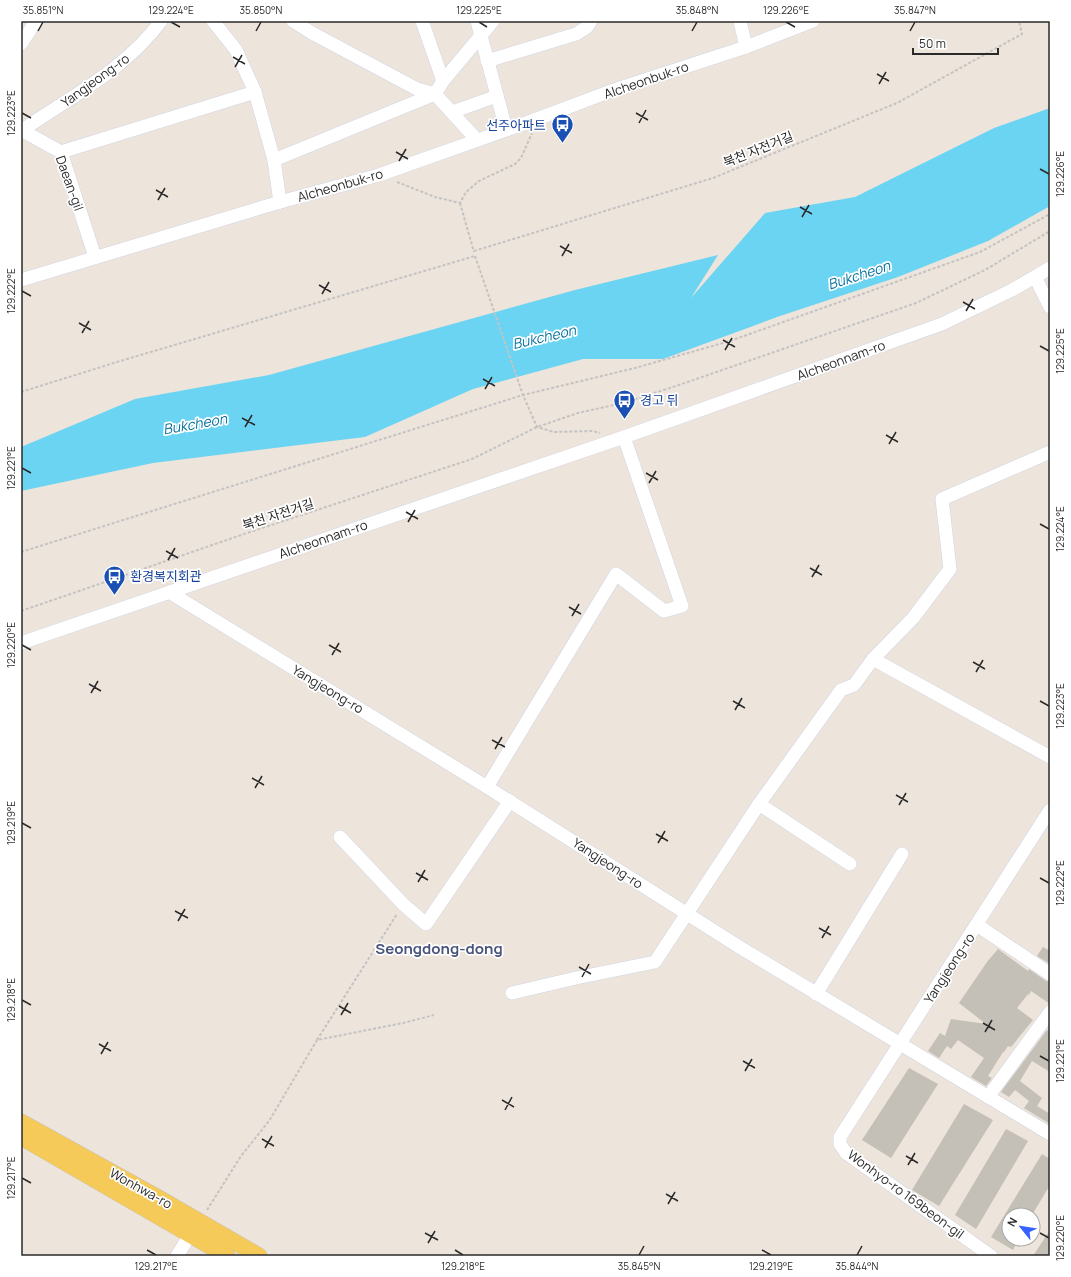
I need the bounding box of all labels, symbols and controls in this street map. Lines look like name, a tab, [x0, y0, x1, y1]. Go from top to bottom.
text: 35.851°N	[23, 3, 63, 17]
text: 129.224°E	[148, 3, 194, 17]
text: 35.850°N	[240, 3, 283, 17]
text: 129.225°E	[456, 3, 502, 17]
text: 35.848°N	[676, 3, 718, 17]
text: 129.226°E	[763, 3, 809, 17]
text: 35.847°N	[894, 3, 936, 17]
scale bar	[913, 30, 998, 56]
text: 50 m	[919, 35, 946, 52]
street label: Yangjeong-ro	[57, 49, 133, 111]
street label: Alcheonbuk-ro	[601, 57, 691, 103]
text: 129.223°E	[4, 90, 18, 136]
bus stop icon: 선주아파트	[549, 112, 575, 145]
place label: 선주아파트	[486, 116, 546, 134]
street label: 북천 자전거길	[720, 127, 796, 171]
text: 129.226°E	[1053, 151, 1067, 197]
street label: Daean-gil	[52, 153, 88, 213]
street label: Alcheonbuk-ro	[295, 164, 385, 206]
water label: Bukcheon	[825, 255, 893, 294]
text: 129.222°E	[4, 268, 18, 314]
water label: Bukcheon	[510, 320, 578, 353]
text: 129.225°E	[1053, 328, 1067, 374]
street label: Alcheonnam-ro	[794, 336, 888, 384]
bus stop icon: 경고 뒤	[612, 387, 638, 420]
place label: 경고 뒤	[640, 391, 678, 409]
water label: Bukcheon	[161, 408, 229, 438]
text: 129.221°E	[4, 446, 18, 490]
street label: 북천 자전거길	[240, 494, 316, 534]
text: 129.224°E	[1053, 506, 1067, 552]
street label: Alcheonnam-ro	[276, 515, 370, 563]
bus stop icon: 환경복지회관	[102, 563, 128, 596]
place label: 환경복지회관	[130, 567, 202, 585]
text: 129.220°E	[4, 622, 18, 668]
street label: Yangjeong-ro	[289, 661, 367, 718]
text: 129.223°E	[1053, 683, 1067, 729]
text: 129.219°E	[4, 801, 18, 845]
street label: Yangjeong-ro	[569, 834, 647, 893]
text: 129.222°E	[1053, 860, 1067, 906]
street label: Yangjeong-ro	[920, 929, 979, 1007]
district label: Seongdong-dong	[375, 938, 503, 959]
text: 129.218°E	[4, 978, 18, 1022]
text: 129.221°E	[1053, 1039, 1067, 1083]
street label: Wonhyo-ro 169beon-gil	[844, 1146, 968, 1242]
text: 129.217°E	[4, 1156, 18, 1199]
street label: Wonhwa-ro	[106, 1163, 176, 1213]
north arrow	[1001, 1207, 1041, 1247]
text: N	[1003, 1214, 1020, 1229]
text: 129.220°E	[1053, 1215, 1067, 1261]
text: 129.217°E	[135, 1259, 178, 1273]
text: 129.218°E	[441, 1259, 485, 1273]
text: 35.845°N	[618, 1259, 660, 1273]
text: 129.219°E	[749, 1259, 793, 1273]
text: 35.844°N	[836, 1259, 879, 1273]

